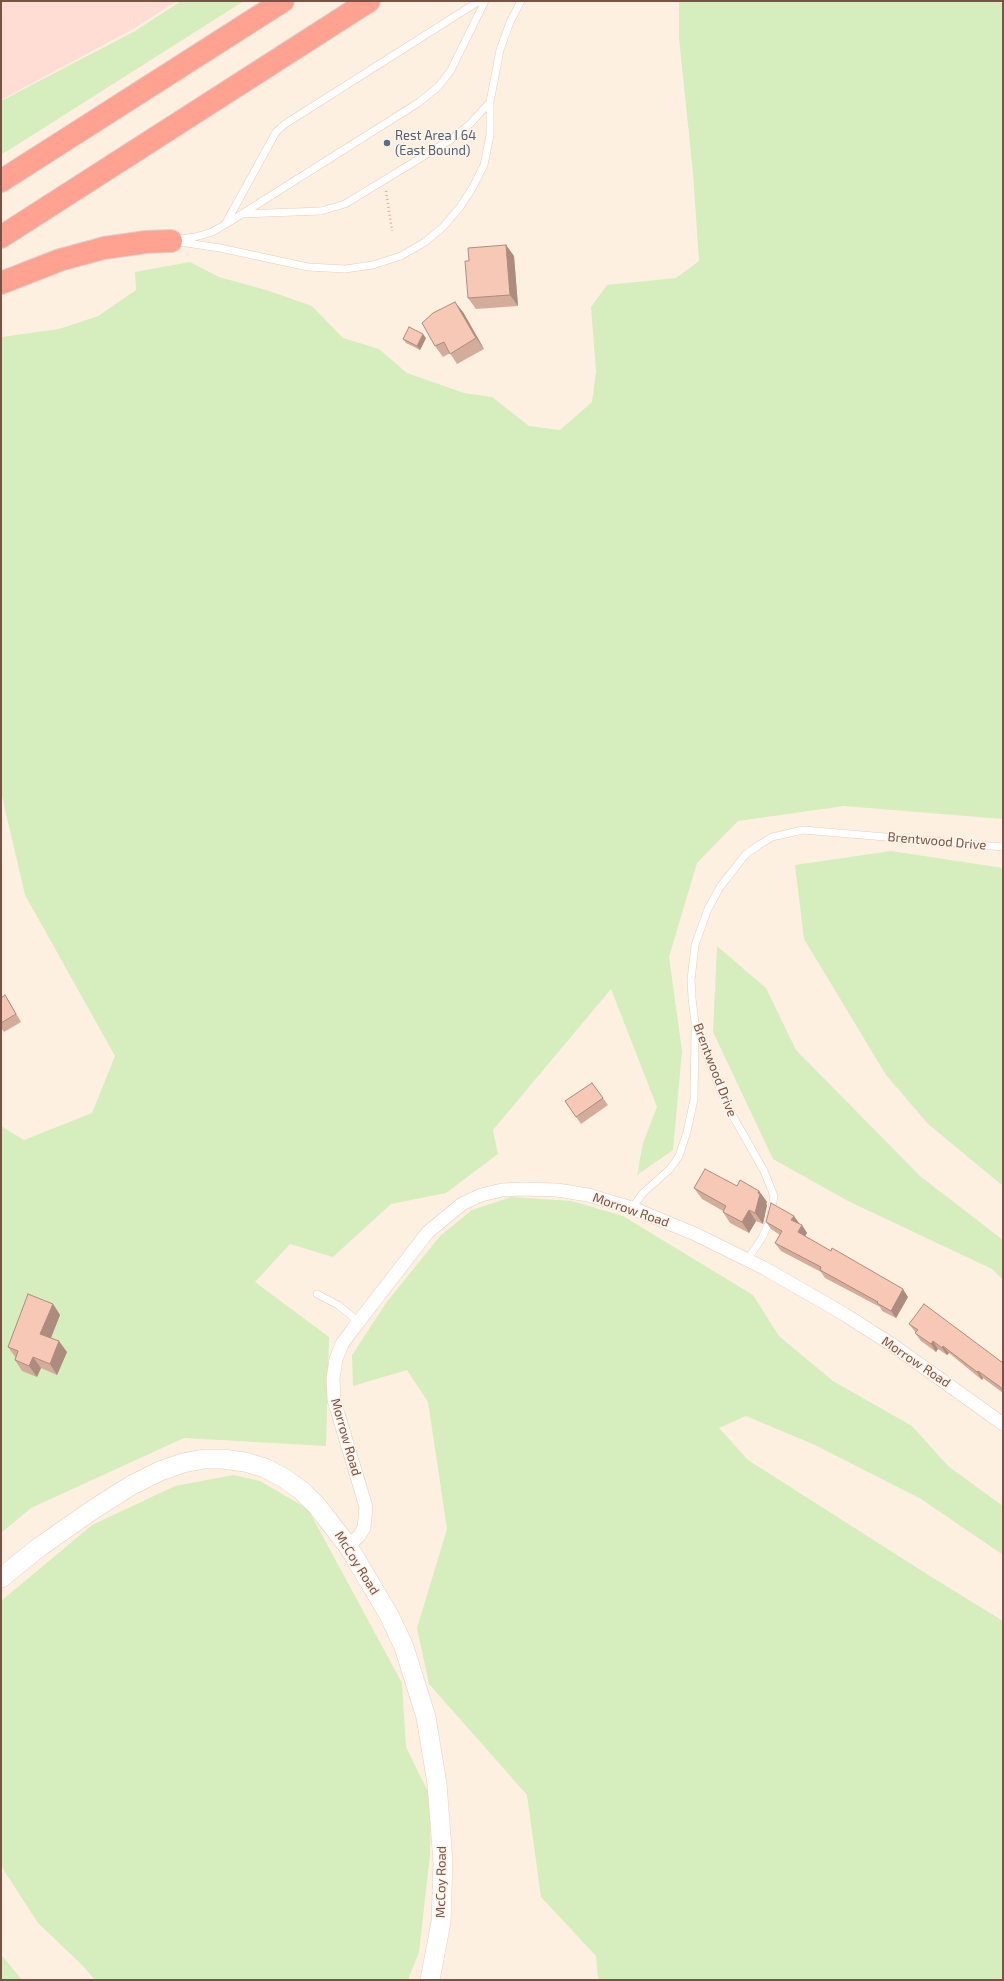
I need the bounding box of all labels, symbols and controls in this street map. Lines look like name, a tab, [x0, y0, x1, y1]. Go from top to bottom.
place label: Rest Area I 64 (East Bound)	[395, 128, 476, 159]
marker: Rest Area I 64 (East Bound)	[382, 138, 392, 148]
street label: Brentwood Drive	[887, 829, 987, 853]
street label: Brentwood Drive	[690, 1021, 740, 1119]
street label: Morrow Road	[591, 1190, 671, 1230]
street label: Morrow Road	[879, 1333, 953, 1391]
street label: Morrow Road	[327, 1396, 365, 1478]
street label: McCoy Road	[331, 1528, 383, 1598]
street label: McCoy Road	[433, 1846, 449, 1918]

